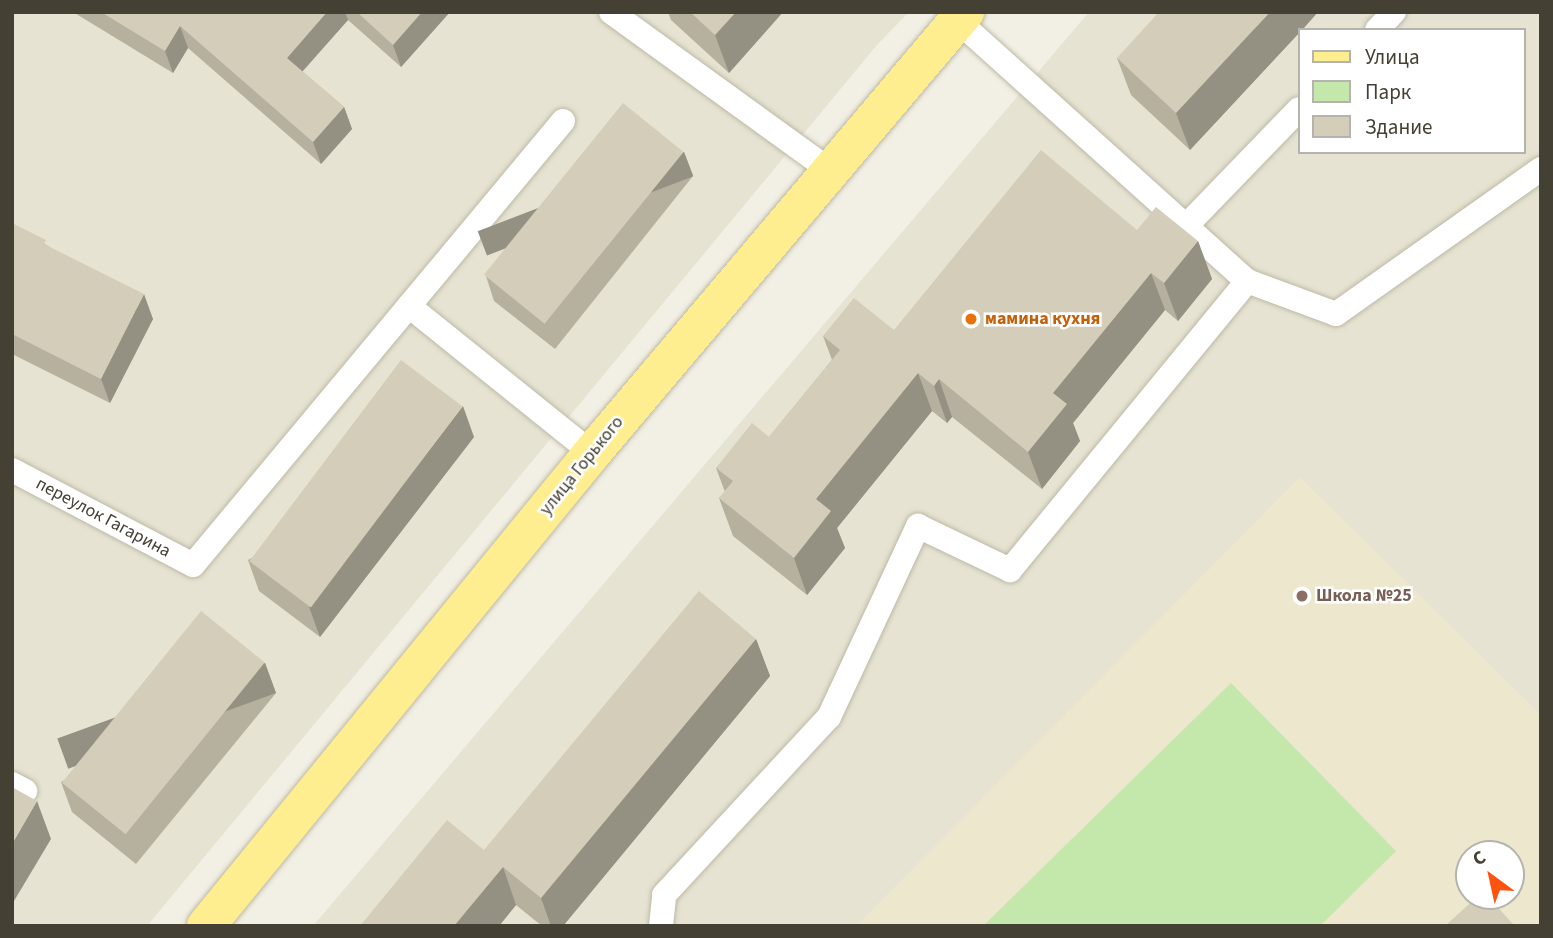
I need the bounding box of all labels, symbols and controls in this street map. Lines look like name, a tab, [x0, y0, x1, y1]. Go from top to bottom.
legend	[1298, 28, 1525, 154]
text: Улица	[1365, 42, 1420, 72]
text: Парк	[1365, 77, 1411, 107]
text: Здание	[1365, 112, 1433, 142]
place label: мамина кухня	[985, 308, 1100, 330]
marker: мамина кухня	[963, 311, 979, 327]
street label: улица Горького	[535, 412, 629, 520]
street label: переулок Гагарина	[32, 473, 174, 563]
place label: Школа №25	[1316, 585, 1412, 607]
marker: Школа №25	[1294, 588, 1310, 604]
north arrow	[1455, 840, 1525, 910]
text: С	[1467, 844, 1491, 873]

